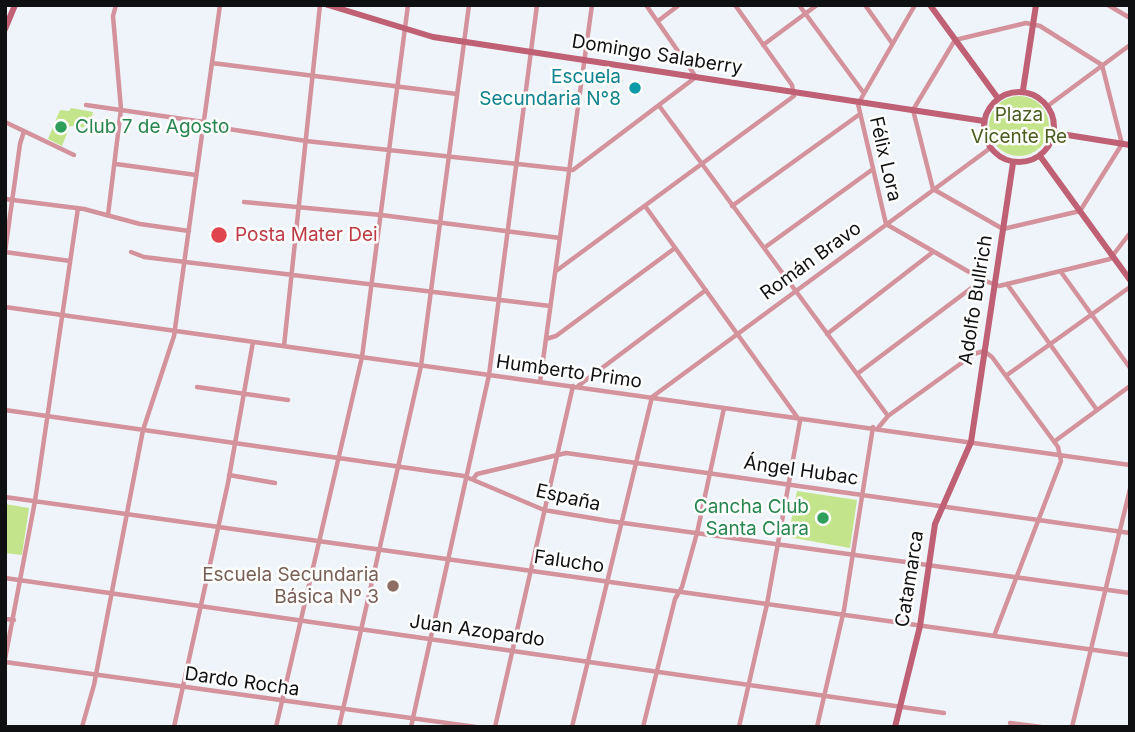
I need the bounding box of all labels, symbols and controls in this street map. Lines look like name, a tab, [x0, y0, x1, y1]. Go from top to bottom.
street label: Domingo Salaberry	[570, 30, 744, 80]
place label: Escuela Secundaria N°8	[479, 66, 621, 110]
marker: Escuela Secundaria N°8	[627, 80, 643, 96]
park label: Plaza Vicente Re	[971, 104, 1067, 148]
street label: Félix Lora	[864, 114, 906, 204]
place label: Club 7 de Agosto	[75, 116, 229, 138]
marker: Club 7 de Agosto	[53, 119, 69, 135]
street label: Román Bravo	[756, 217, 866, 305]
place label: Posta Mater Dei	[235, 224, 378, 246]
marker: Posta Mater Dei	[209, 225, 229, 245]
street label: Adolfo Bullrich	[954, 234, 998, 366]
street label: Humberto Primo	[495, 350, 643, 394]
street label: Ángel Hubac	[742, 452, 860, 490]
street label: España	[533, 479, 603, 517]
place label: Cancha Club Santa Clara	[694, 496, 809, 540]
marker: Cancha Club Santa Clara	[815, 510, 831, 526]
street label: Catamarca	[891, 529, 929, 629]
street label: Falucho	[532, 546, 606, 578]
place label: Escuela Secundaria Básica Nº 3	[202, 564, 379, 608]
marker: Escuela Secundaria Básica Nº 3	[385, 578, 401, 594]
street label: Juan Azopardo	[408, 610, 546, 652]
street label: Dardo Rocha	[183, 663, 301, 701]

